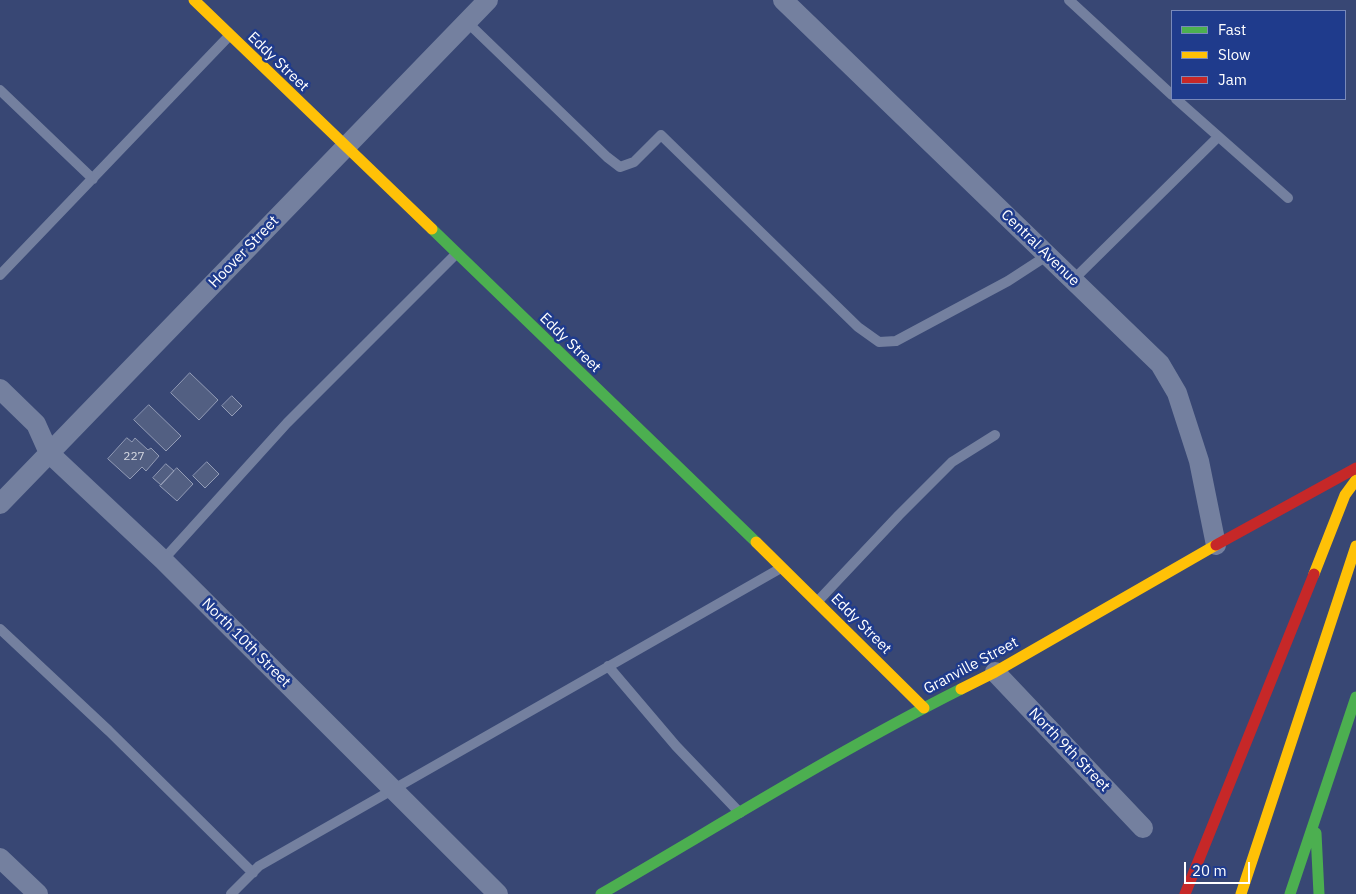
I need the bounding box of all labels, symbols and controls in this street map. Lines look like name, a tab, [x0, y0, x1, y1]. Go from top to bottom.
legend	[1171, 10, 1346, 100]
text: Fast	[1218, 20, 1246, 39]
street label: Eddy Street	[244, 28, 312, 96]
text: Slow	[1218, 45, 1251, 64]
text: Jam	[1218, 70, 1247, 89]
street label: Central Avenue	[997, 206, 1083, 290]
street label: Hoover Street	[205, 212, 283, 292]
street label: Eddy Street	[536, 309, 604, 377]
house number: 227	[123, 450, 145, 464]
street label: Eddy Street	[827, 590, 895, 658]
street label: North 10th Street	[198, 595, 294, 691]
street label: Granville Street	[921, 634, 1021, 698]
street label: North 9th Street	[1025, 704, 1113, 796]
scale bar	[1186, 852, 1252, 884]
text: 20 m	[1192, 861, 1227, 880]

